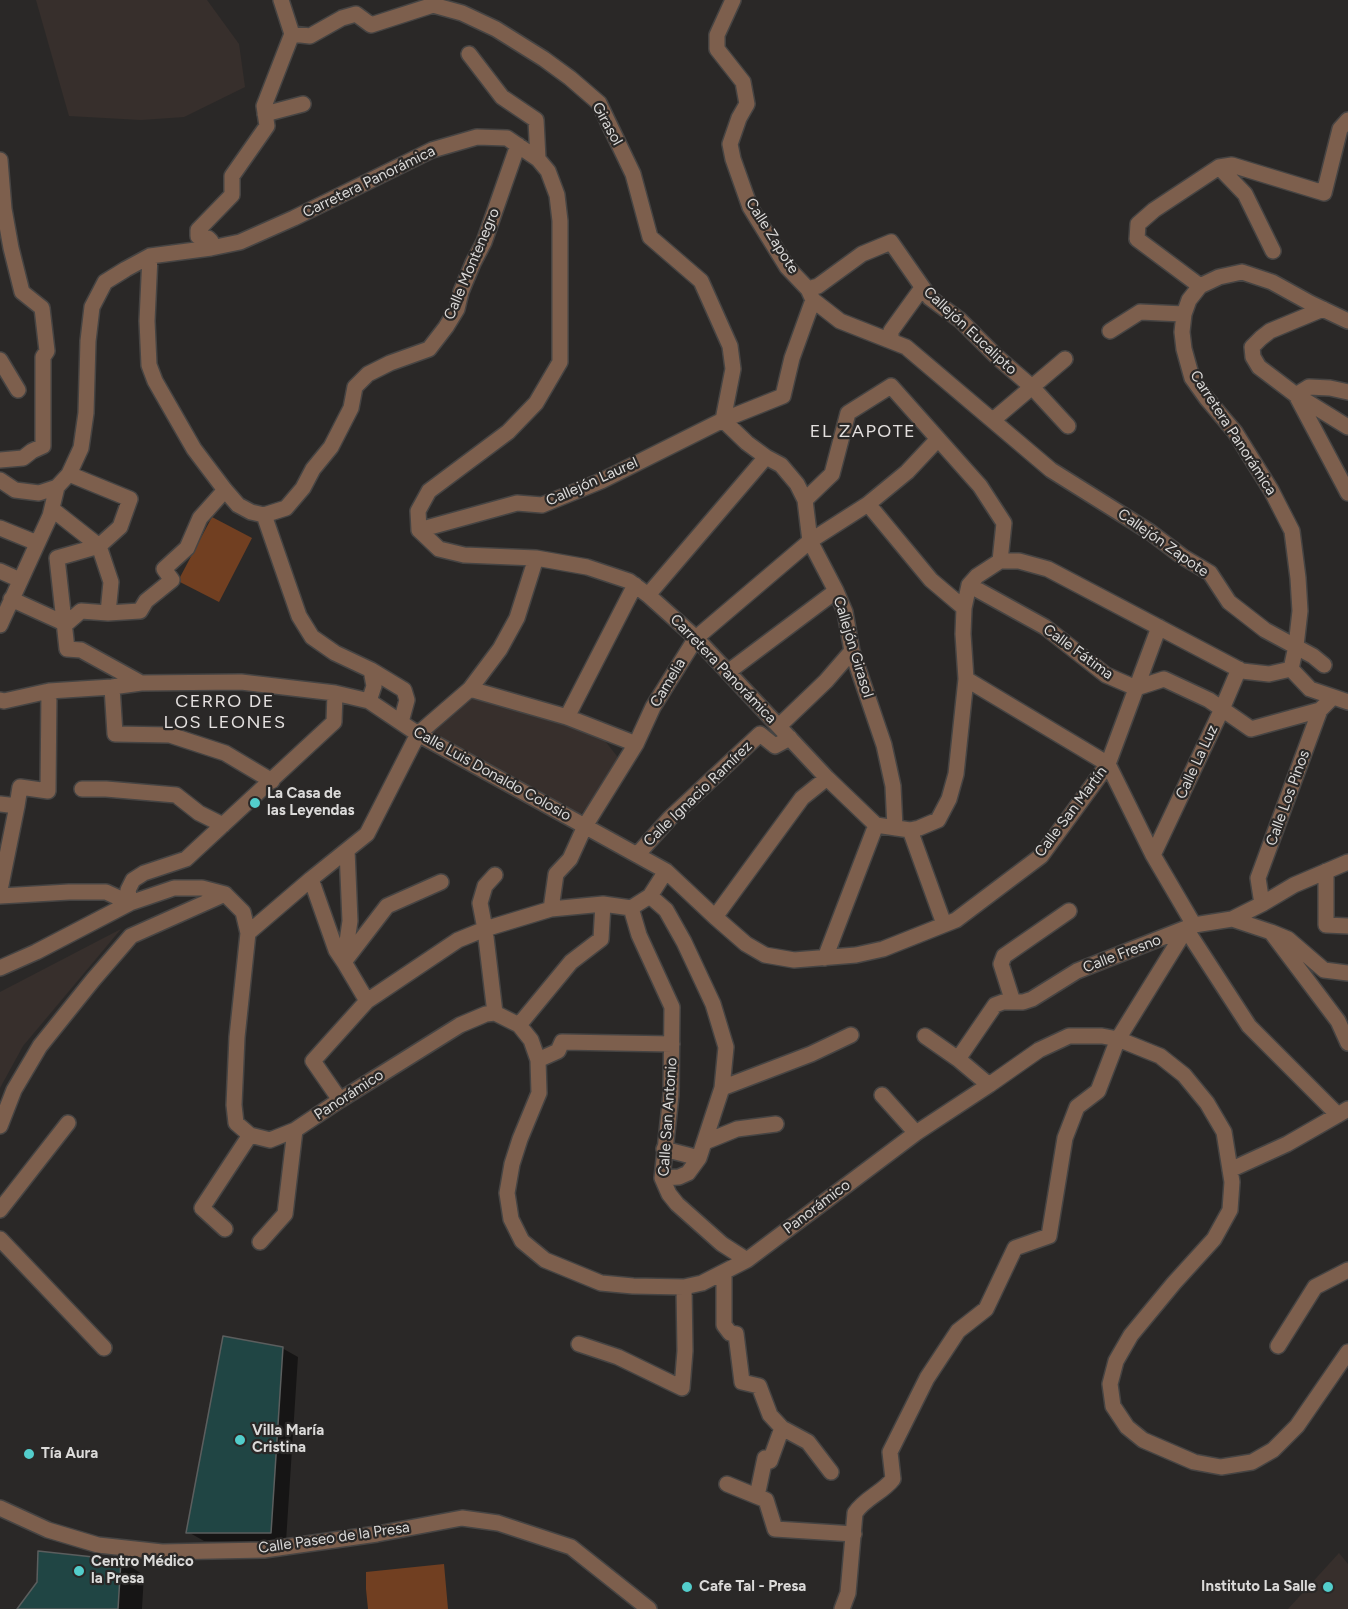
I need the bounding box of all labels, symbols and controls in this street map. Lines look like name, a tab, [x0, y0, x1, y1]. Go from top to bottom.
street label: Girasol	[588, 99, 626, 149]
street label: Carretera Panorámica	[300, 142, 438, 222]
street label: Calle Zapote	[742, 195, 802, 277]
street label: Calle Montenegro	[440, 205, 504, 323]
street label: Callejón Eucalipto	[920, 283, 1020, 379]
street label: Carretera Panorámica	[1186, 367, 1280, 499]
district label: EL ZAPOTE	[810, 421, 916, 443]
street label: Callejón Laurel	[543, 454, 641, 510]
street label: Callejón Zapote	[1114, 505, 1212, 581]
street label: Callejón Girasol	[829, 594, 877, 700]
street label: Carretera Panorámica	[666, 611, 780, 727]
street label: Calle Fátima	[1039, 621, 1117, 683]
street label: Camelia	[646, 655, 690, 711]
district label: CERRO DE LOS LEONES	[163, 691, 287, 734]
street label: Calle La Luz	[1172, 722, 1222, 802]
street label: Calle Luis Donaldo Colosio	[410, 723, 574, 825]
street label: Calle Ignacio Ramírez	[640, 738, 756, 850]
street label: Calle Los Pinos	[1262, 748, 1314, 848]
street label: Calle San Martín	[1031, 763, 1111, 861]
place label: La Casa de las Leyendas	[267, 785, 354, 820]
marker: La Casa de las Leyendas	[248, 796, 262, 810]
street label: Calle Fresno	[1080, 931, 1164, 977]
street label: Calle San Antonio	[655, 1057, 681, 1177]
street label: Panorámico	[311, 1066, 387, 1124]
street label: Panorámico	[780, 1176, 854, 1238]
place label: Villa María Cristina	[252, 1422, 324, 1457]
marker: Villa María Cristina	[233, 1433, 247, 1447]
place label: Tía Aura	[41, 1445, 98, 1463]
marker: Tía Aura	[22, 1447, 36, 1461]
street label: Calle Paseo de la Presa	[257, 1518, 411, 1558]
place label: Centro Médico la Presa	[91, 1553, 194, 1588]
marker: Centro Médico la Presa	[72, 1564, 86, 1578]
place label: Cafe Tal - Presa	[699, 1578, 806, 1596]
place label: Instituto La Salle	[1201, 1578, 1316, 1596]
marker: Cafe Tal - Presa	[680, 1580, 694, 1594]
marker: Instituto La Salle	[1321, 1580, 1335, 1594]

